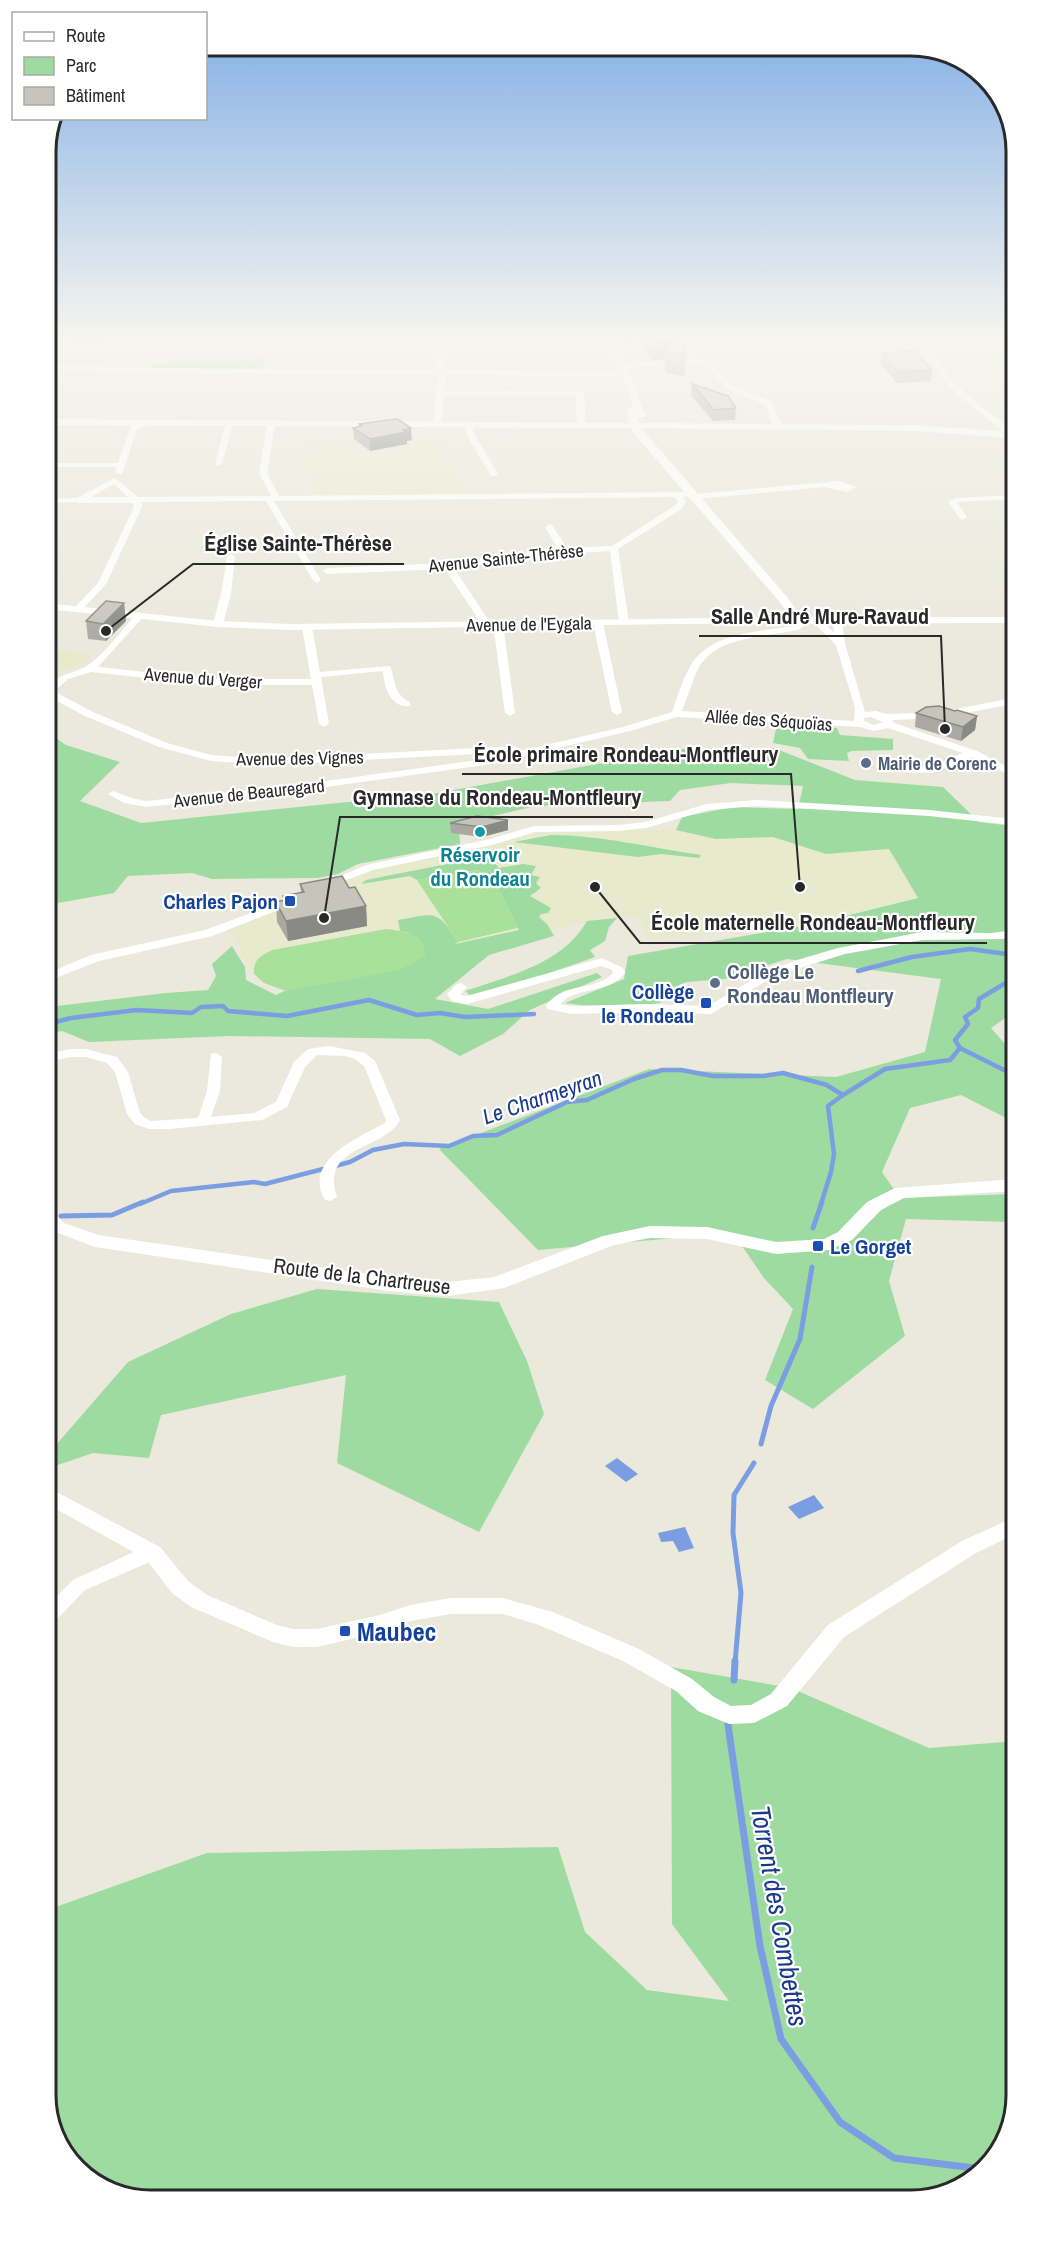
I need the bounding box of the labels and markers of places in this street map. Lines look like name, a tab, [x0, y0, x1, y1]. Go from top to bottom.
callout: Église Sainte-Thérèse	[193, 524, 404, 564]
callout: Salle André Mure-Ravaud	[699, 596, 941, 636]
callout: École primaire Rondeau-Montfleury	[462, 734, 791, 774]
place label: Mairie de Corenc	[878, 751, 997, 776]
marker: Mairie de Corenc	[859, 756, 873, 770]
callout: Gymnase du Rondeau-Montfleury	[340, 777, 653, 817]
marker: Réservoir du Rondeau	[473, 825, 487, 839]
place label: Réservoir du Rondeau	[430, 840, 530, 893]
place label: Charles Pajon	[163, 887, 278, 916]
marker: Charles Pajon	[283, 894, 297, 908]
callout: École maternelle Rondeau-Montfleury	[640, 903, 987, 943]
place label: Collège Le Rondeau Montfleury	[727, 957, 894, 1010]
marker: Collège Le Rondeau Montfleury	[708, 976, 722, 990]
place label: Collège le Rondeau	[601, 977, 694, 1030]
marker: Collège le Rondeau	[699, 996, 713, 1010]
place label: Le Gorget	[830, 1232, 912, 1261]
marker: Le Gorget	[811, 1239, 825, 1253]
place label: Maubec	[357, 1614, 436, 1649]
marker: Maubec	[338, 1624, 352, 1638]

